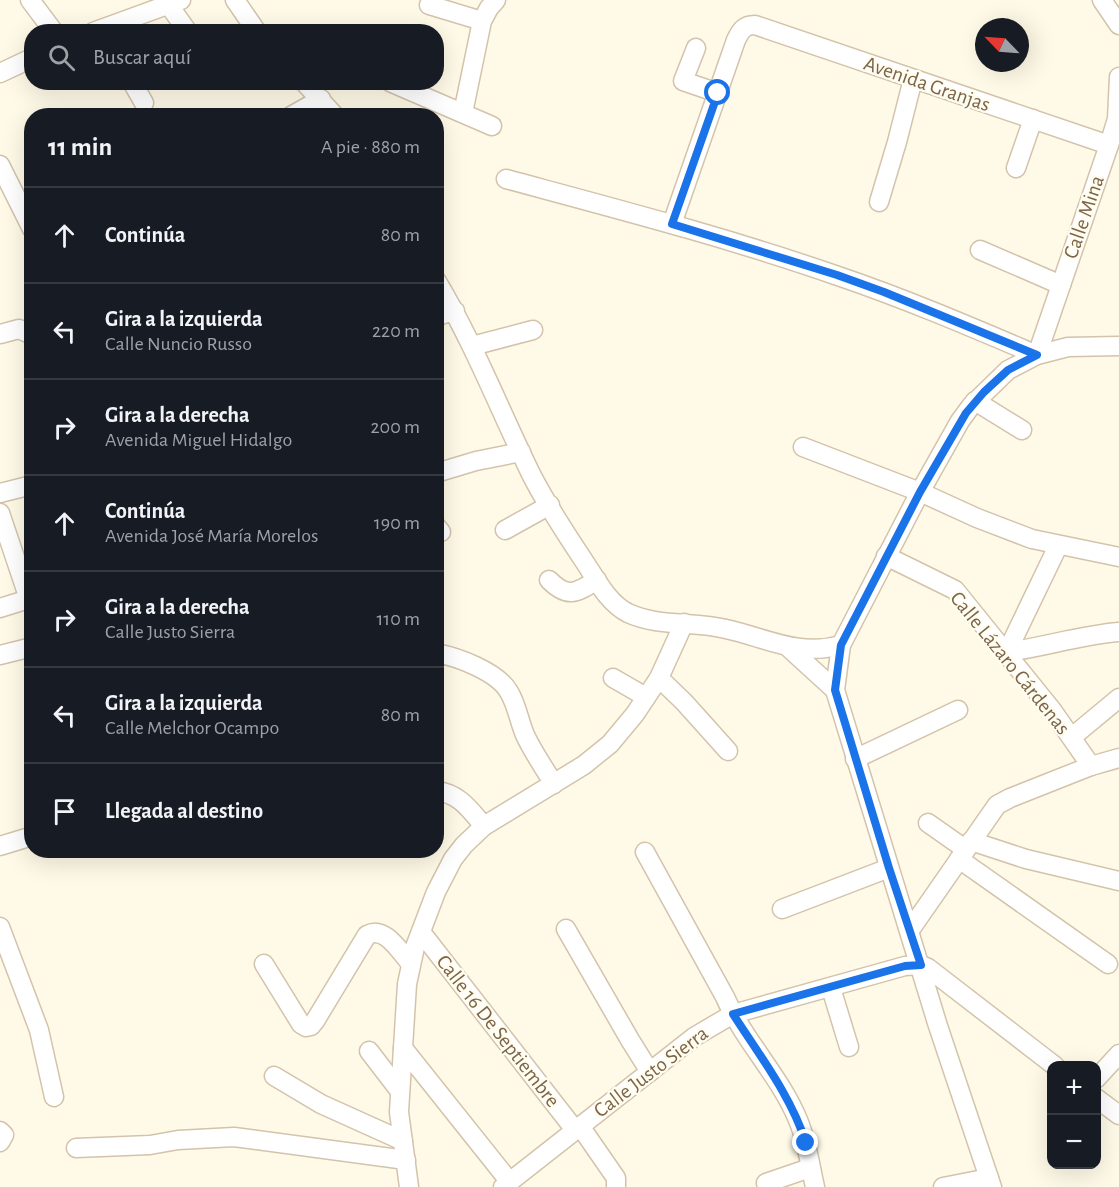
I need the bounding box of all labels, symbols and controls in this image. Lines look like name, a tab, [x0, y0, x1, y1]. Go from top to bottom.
north arrow	[975, 18, 1029, 72]
search box	[24, 24, 444, 90]
icon: search	[45, 41, 78, 74]
text: Buscar aquí	[93, 46, 191, 68]
street label: Avenida Granjas	[861, 53, 993, 115]
route start	[704, 79, 730, 105]
text: 11 min	[48, 134, 112, 160]
text: A pie · 880 m	[321, 137, 420, 157]
street label: Calle Mina	[1060, 172, 1108, 261]
icon: ahead	[48, 219, 81, 252]
text: Continúa	[105, 224, 185, 246]
text: 80 m	[381, 225, 420, 245]
text: Gira a la izquierda	[105, 308, 263, 330]
icon: left	[48, 315, 81, 348]
text: 220 m	[372, 321, 420, 341]
text: Calle Nuncio Russo	[105, 334, 252, 354]
text: Gira a la derecha	[105, 404, 250, 426]
icon: right	[48, 411, 81, 444]
text: 200 m	[370, 417, 420, 437]
text: Avenida Miguel Hidalgo	[105, 430, 292, 450]
text: Continúa	[105, 500, 185, 522]
icon: ahead	[48, 507, 81, 540]
text: 190 m	[374, 513, 420, 533]
text: Avenida José María Morelos	[105, 526, 318, 546]
street label: Calle Lázaro Cárdenas	[946, 587, 1074, 739]
text: Gira a la derecha	[105, 596, 250, 618]
icon: right	[48, 603, 81, 636]
text: 110 m	[376, 609, 420, 629]
text: Calle Justo Sierra	[105, 622, 235, 642]
text: Gira a la izquierda	[105, 692, 263, 714]
icon: left	[48, 699, 81, 732]
text: 80 m	[381, 705, 420, 725]
text: Calle Melchor Ocampo	[105, 718, 279, 738]
icon: arrive	[48, 795, 81, 828]
text: Llegada al destino	[105, 800, 263, 822]
street label: Calle 16 De Septiembre	[432, 951, 564, 1111]
street label: Calle Justo Sierra	[590, 1022, 712, 1122]
map controls	[1047, 1061, 1101, 1169]
button: +	[1047, 1061, 1101, 1115]
button: −	[1047, 1115, 1101, 1169]
route end	[792, 1129, 818, 1155]

